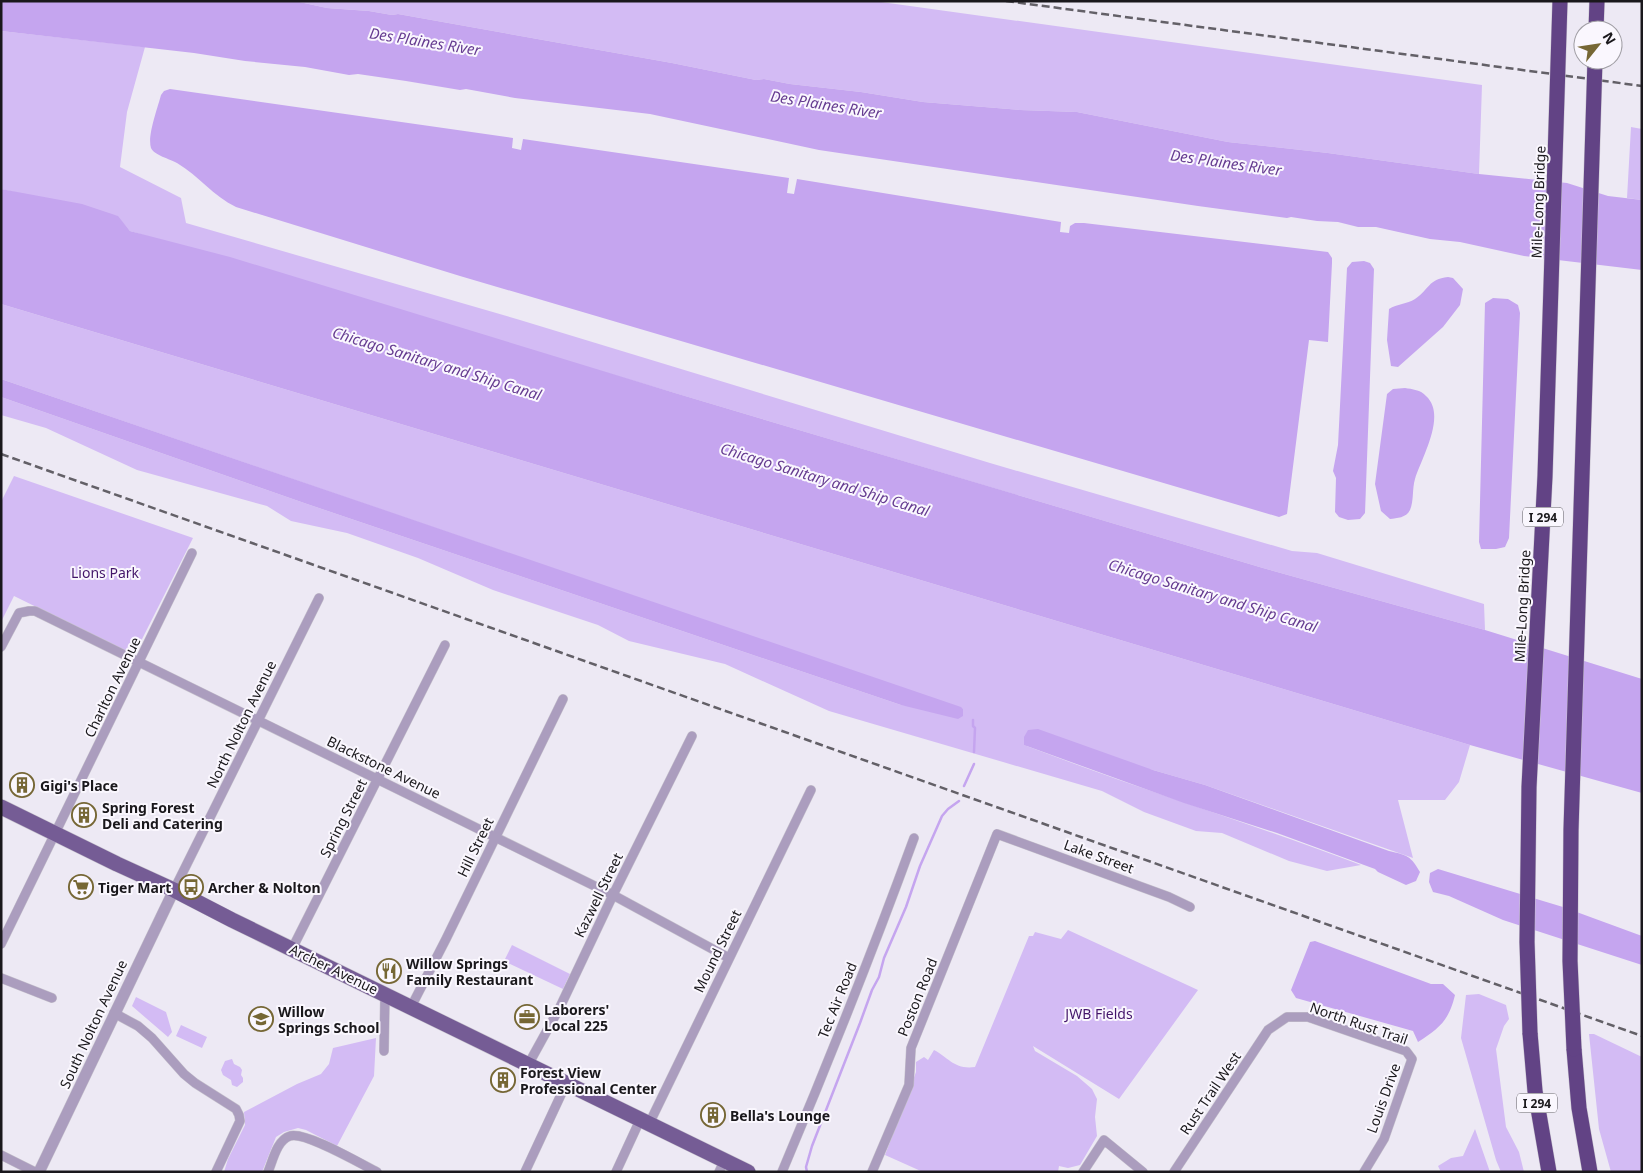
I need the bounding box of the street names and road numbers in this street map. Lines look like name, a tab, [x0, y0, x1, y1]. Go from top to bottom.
street label: Mile-Long Bridge	[1527, 145, 1549, 259]
road number: I 294	[1523, 508, 1563, 526]
street label: Mile-Long Bridge	[1510, 549, 1534, 663]
street label: Charlton Avenue	[79, 633, 145, 740]
street label: North Nolton Avenue	[202, 657, 280, 791]
street label: Blackstone Avenue	[324, 731, 444, 803]
street label: Spring Street	[315, 776, 371, 860]
street label: Hill Street	[452, 814, 498, 880]
street label: Lake Street	[1061, 835, 1137, 877]
street label: Kazwell Street	[569, 850, 627, 940]
street label: Mound Street	[689, 906, 745, 996]
street label: Archer Avenue	[287, 939, 382, 999]
street label: Poston Road	[893, 955, 941, 1039]
street label: South Nolton Avenue	[55, 957, 131, 1091]
street label: Tec Air Road	[813, 959, 861, 1041]
street label: North Rust Trail	[1307, 997, 1411, 1049]
street label: Rust Trail West	[1175, 1048, 1245, 1138]
street label: Louis Drive	[1362, 1060, 1404, 1136]
road number: I 294	[1517, 1094, 1557, 1112]

